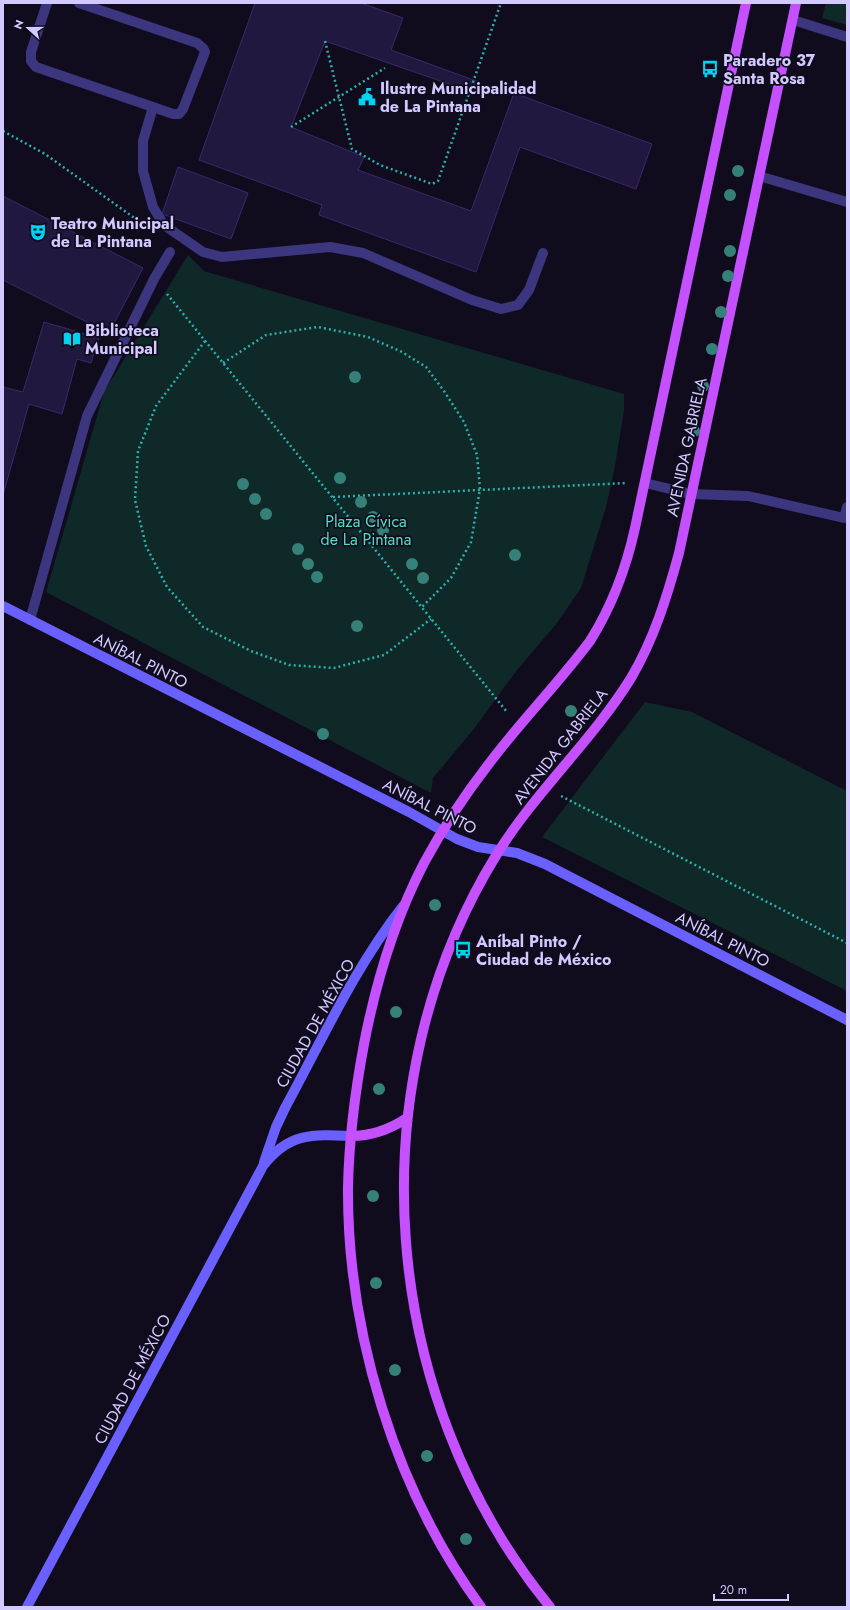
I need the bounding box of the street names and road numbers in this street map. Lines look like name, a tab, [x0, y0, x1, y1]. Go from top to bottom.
street label: AVENIDA GABRIELA	[661, 375, 713, 519]
street label: ANÍBAL PINTO	[90, 627, 192, 694]
street label: AVENIDA GABRIELA	[508, 683, 613, 809]
street label: ANÍBAL PINTO	[379, 773, 481, 840]
street label: ANÍBAL PINTO	[672, 906, 774, 973]
street label: CIUDAD DE MÉXICO	[270, 955, 360, 1092]
street label: CIUDAD DE MÉXICO	[88, 1310, 176, 1448]

